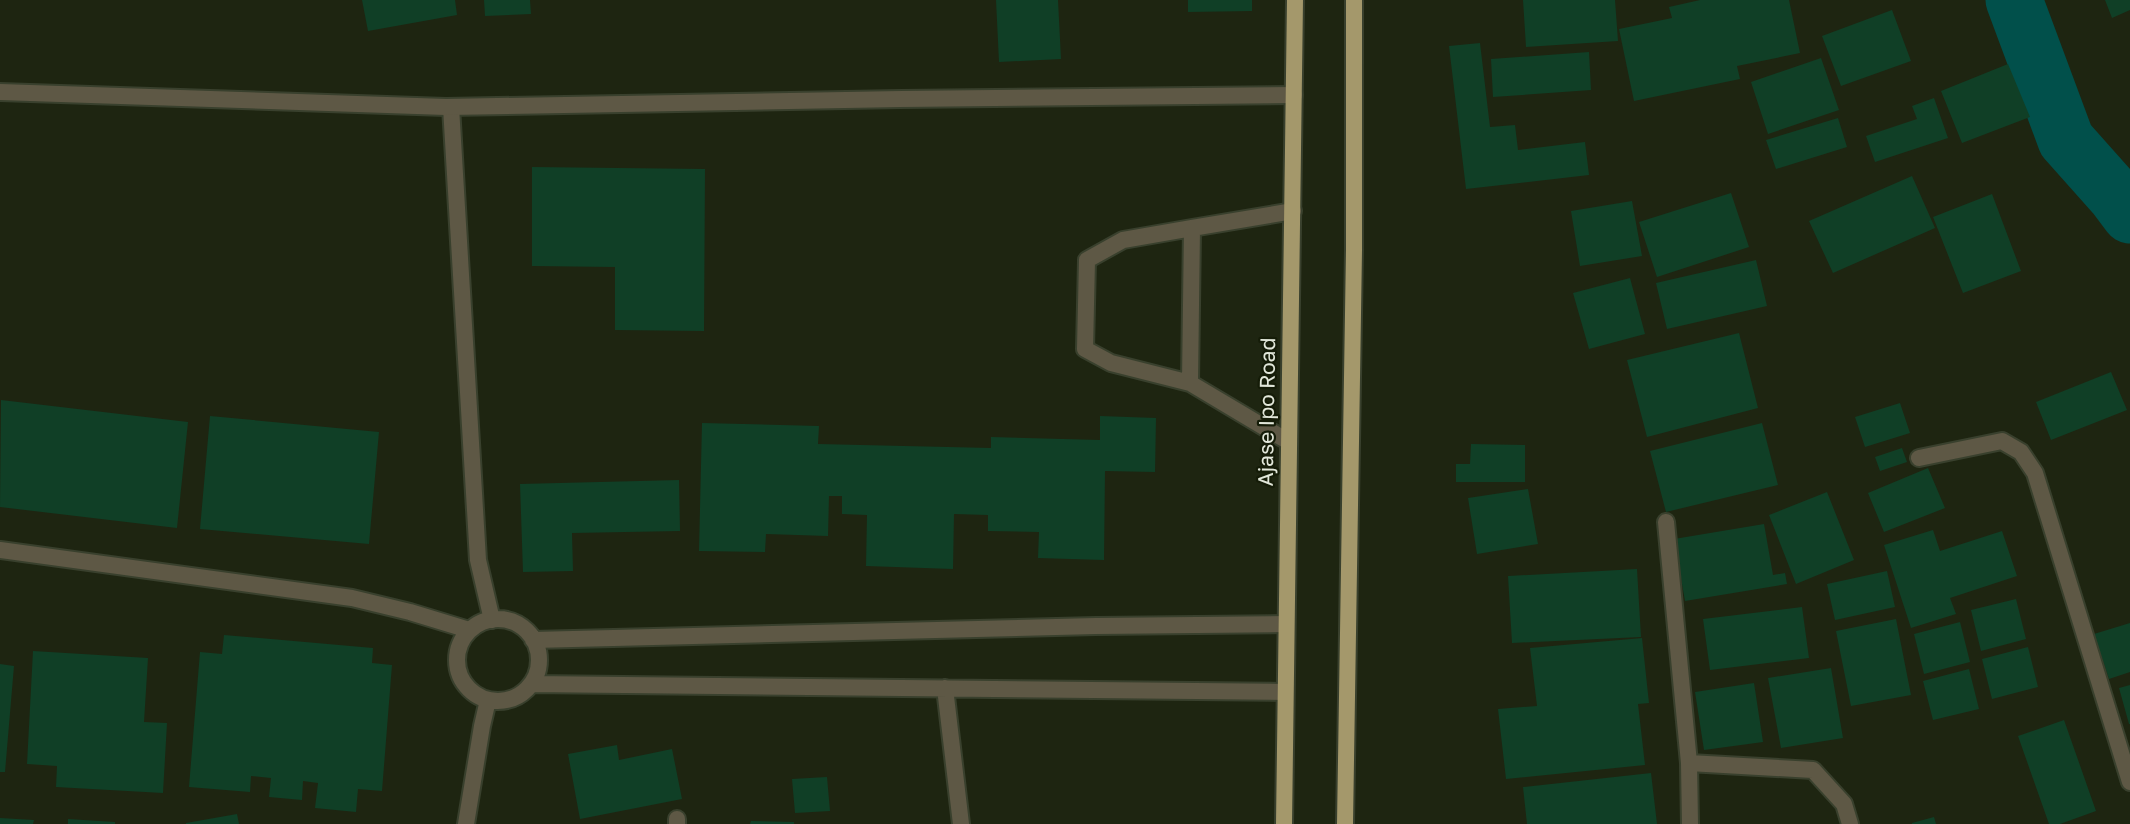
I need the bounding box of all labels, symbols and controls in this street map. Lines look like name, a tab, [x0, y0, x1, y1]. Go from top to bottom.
street label: Ajase Ipo Road	[1252, 337, 1280, 487]

